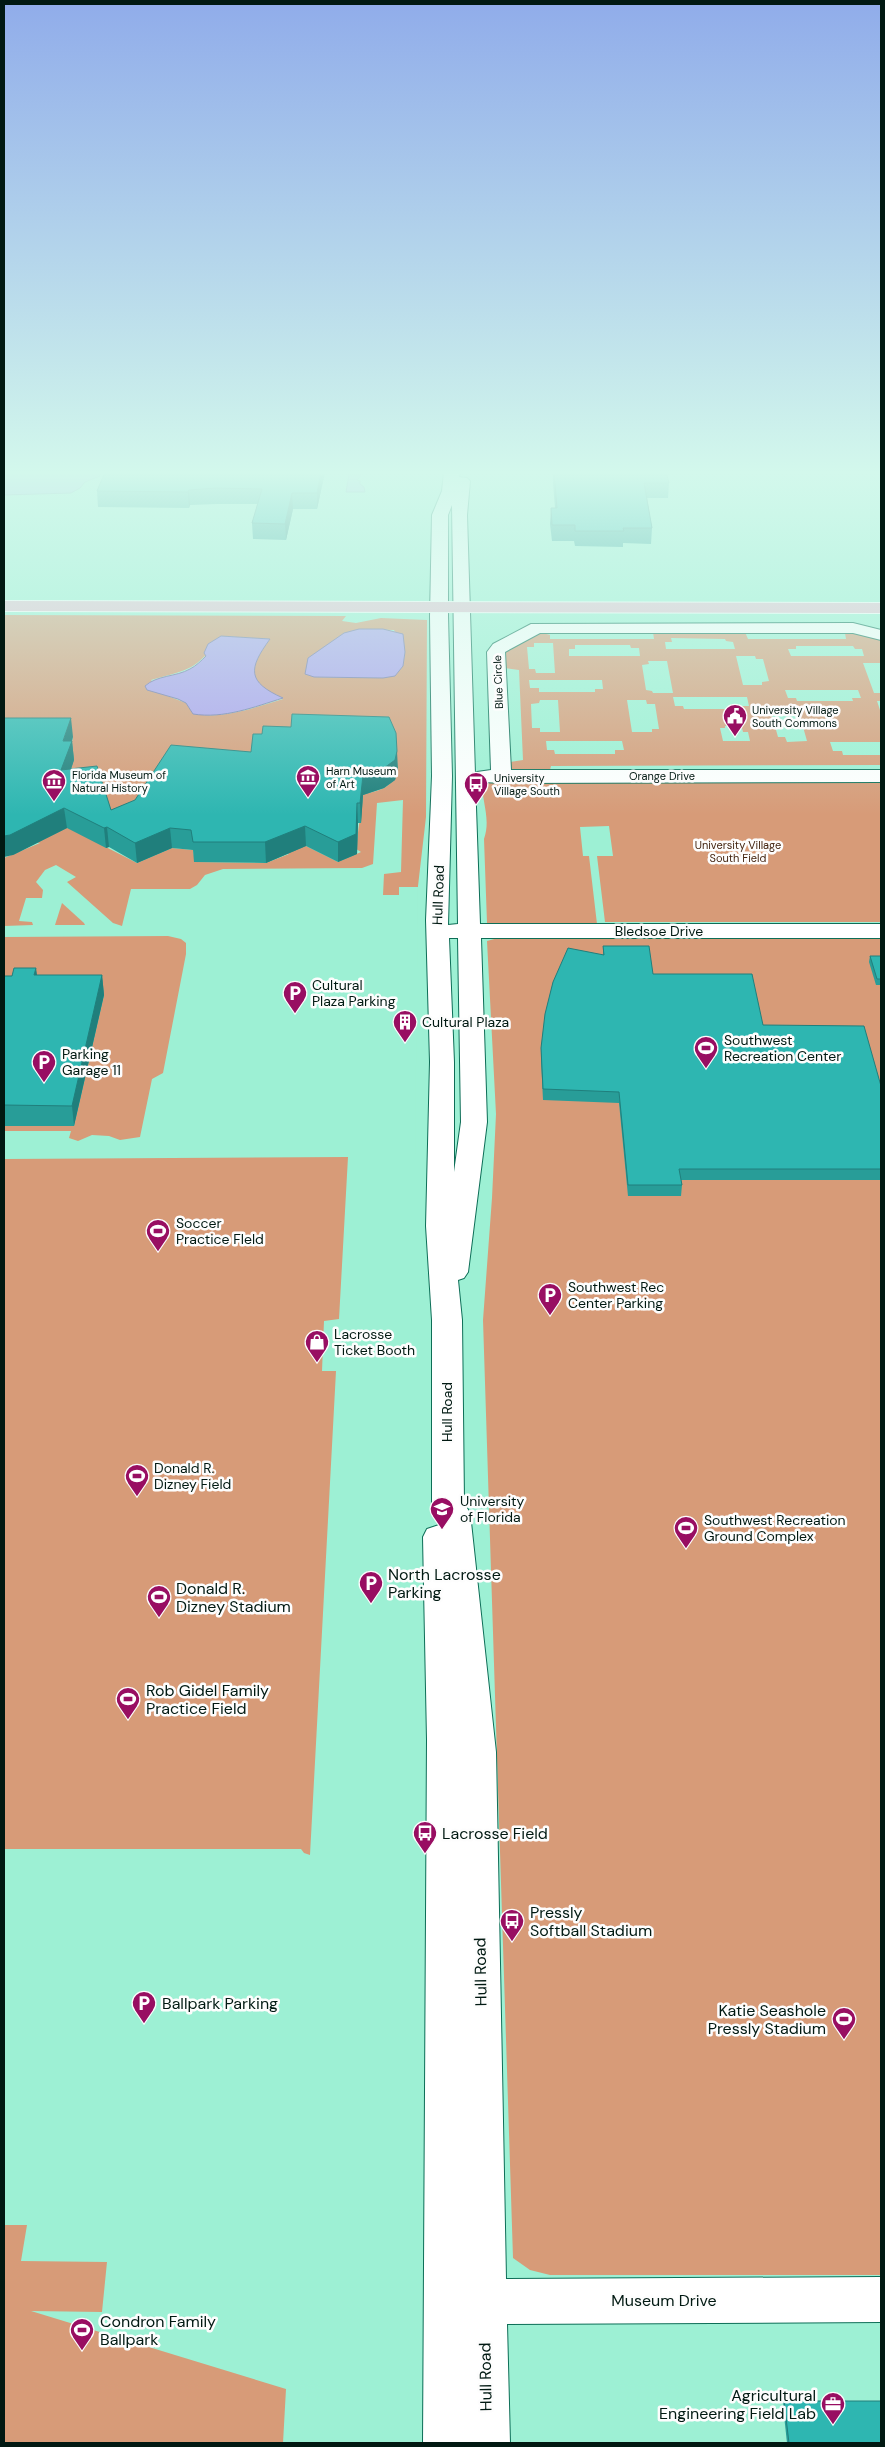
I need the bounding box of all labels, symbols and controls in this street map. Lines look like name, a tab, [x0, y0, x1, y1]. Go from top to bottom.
street label: Blue Circle	[490, 655, 506, 709]
public building icon: University Village South Commons	[722, 703, 748, 737]
place label: University Village South Commons	[752, 703, 839, 730]
museum icon: Harn Museum of Art	[295, 764, 321, 798]
place label: Harn Museum of Art	[326, 764, 396, 791]
museum icon: Florida Museum of Natural History	[41, 768, 67, 802]
place label: Florida Museum of Natural History	[72, 768, 166, 795]
street label: Orange Drive	[629, 769, 695, 783]
bus stop icon: University Village South	[463, 771, 489, 805]
place label: University Village South	[494, 771, 560, 798]
park label: University Village South Field	[695, 838, 781, 865]
street label: Hull Road	[428, 865, 448, 925]
street label: Bledsoe Drive	[615, 922, 703, 940]
place label: Cultural Plaza Parking	[312, 976, 396, 1010]
parking icon: Cultural Plaza Parking	[282, 980, 308, 1014]
building icon: Cultural Plaza	[392, 1009, 418, 1043]
place label: Cultural Plaza	[422, 1013, 509, 1031]
place label: Southwest Recreation Center	[724, 1031, 842, 1065]
sports icon: Southwest Recreation Center	[693, 1035, 719, 1069]
place label: Parking Garage 11	[62, 1045, 121, 1079]
parking icon: Parking Garage 11	[31, 1049, 57, 1083]
place label: Soccer Practice FIeld	[176, 1214, 264, 1248]
sports icon: Soccer Practice FIeld	[145, 1218, 171, 1252]
place label: Southwest Rec Center Parking	[568, 1278, 664, 1312]
parking icon: Southwest Rec Center Parking	[537, 1282, 563, 1316]
place label: Lacrosse Ticket Booth	[334, 1325, 415, 1359]
shop icon: Lacrosse Ticket Booth	[304, 1329, 330, 1363]
street label: Hull Road	[438, 1382, 456, 1442]
place label: Donald R. Dizney Field	[154, 1459, 231, 1493]
sports icon: Donald R. Dizney Field	[124, 1463, 150, 1497]
place label: University of Florida	[460, 1492, 525, 1526]
school or university icon: University of Florida	[429, 1496, 455, 1530]
place label: Southwest Recreation Ground Complex	[704, 1511, 846, 1545]
sports icon: Southwest Recreation Ground Complex	[673, 1515, 699, 1549]
place label: North Lacrosse Parking	[388, 1564, 501, 1603]
parking icon: North Lacrosse Parking	[358, 1570, 384, 1604]
place label: Donald R. Dizney Stadium	[176, 1578, 291, 1617]
sports icon: Donald R. Dizney Stadium	[146, 1584, 172, 1618]
place label: Rob Gidel Family Practice Field	[146, 1680, 269, 1719]
sports icon: Rob Gidel Family Practice Field	[115, 1686, 141, 1720]
bus stop icon: Lacrosse Field	[412, 1820, 438, 1854]
place label: Lacrosse Field	[442, 1823, 548, 1844]
place label: Pressly Softball Stadium	[530, 1902, 652, 1941]
bus stop icon: Pressly Softball Stadium	[499, 1908, 525, 1942]
street label: Hull Road	[469, 1937, 492, 2007]
parking icon: Ballpark Parking	[131, 1990, 157, 2024]
place label: Ballpark Parking	[162, 1993, 278, 2014]
place label: Katie Seashole Pressly Stadium	[708, 2000, 826, 2039]
sports icon: Katie Seashole Pressly Stadium	[831, 2006, 857, 2040]
street label: Museum Drive	[611, 2290, 717, 2311]
place label: Condron Family Ballpark	[100, 2311, 216, 2350]
sports icon: Condron Family Ballpark	[69, 2317, 95, 2351]
street label: Hull Road	[474, 2342, 497, 2412]
place label: Agricultural Engineering Field Lab	[659, 2385, 816, 2424]
office icon: Agricultural Engineering Field Lab	[820, 2391, 846, 2425]

